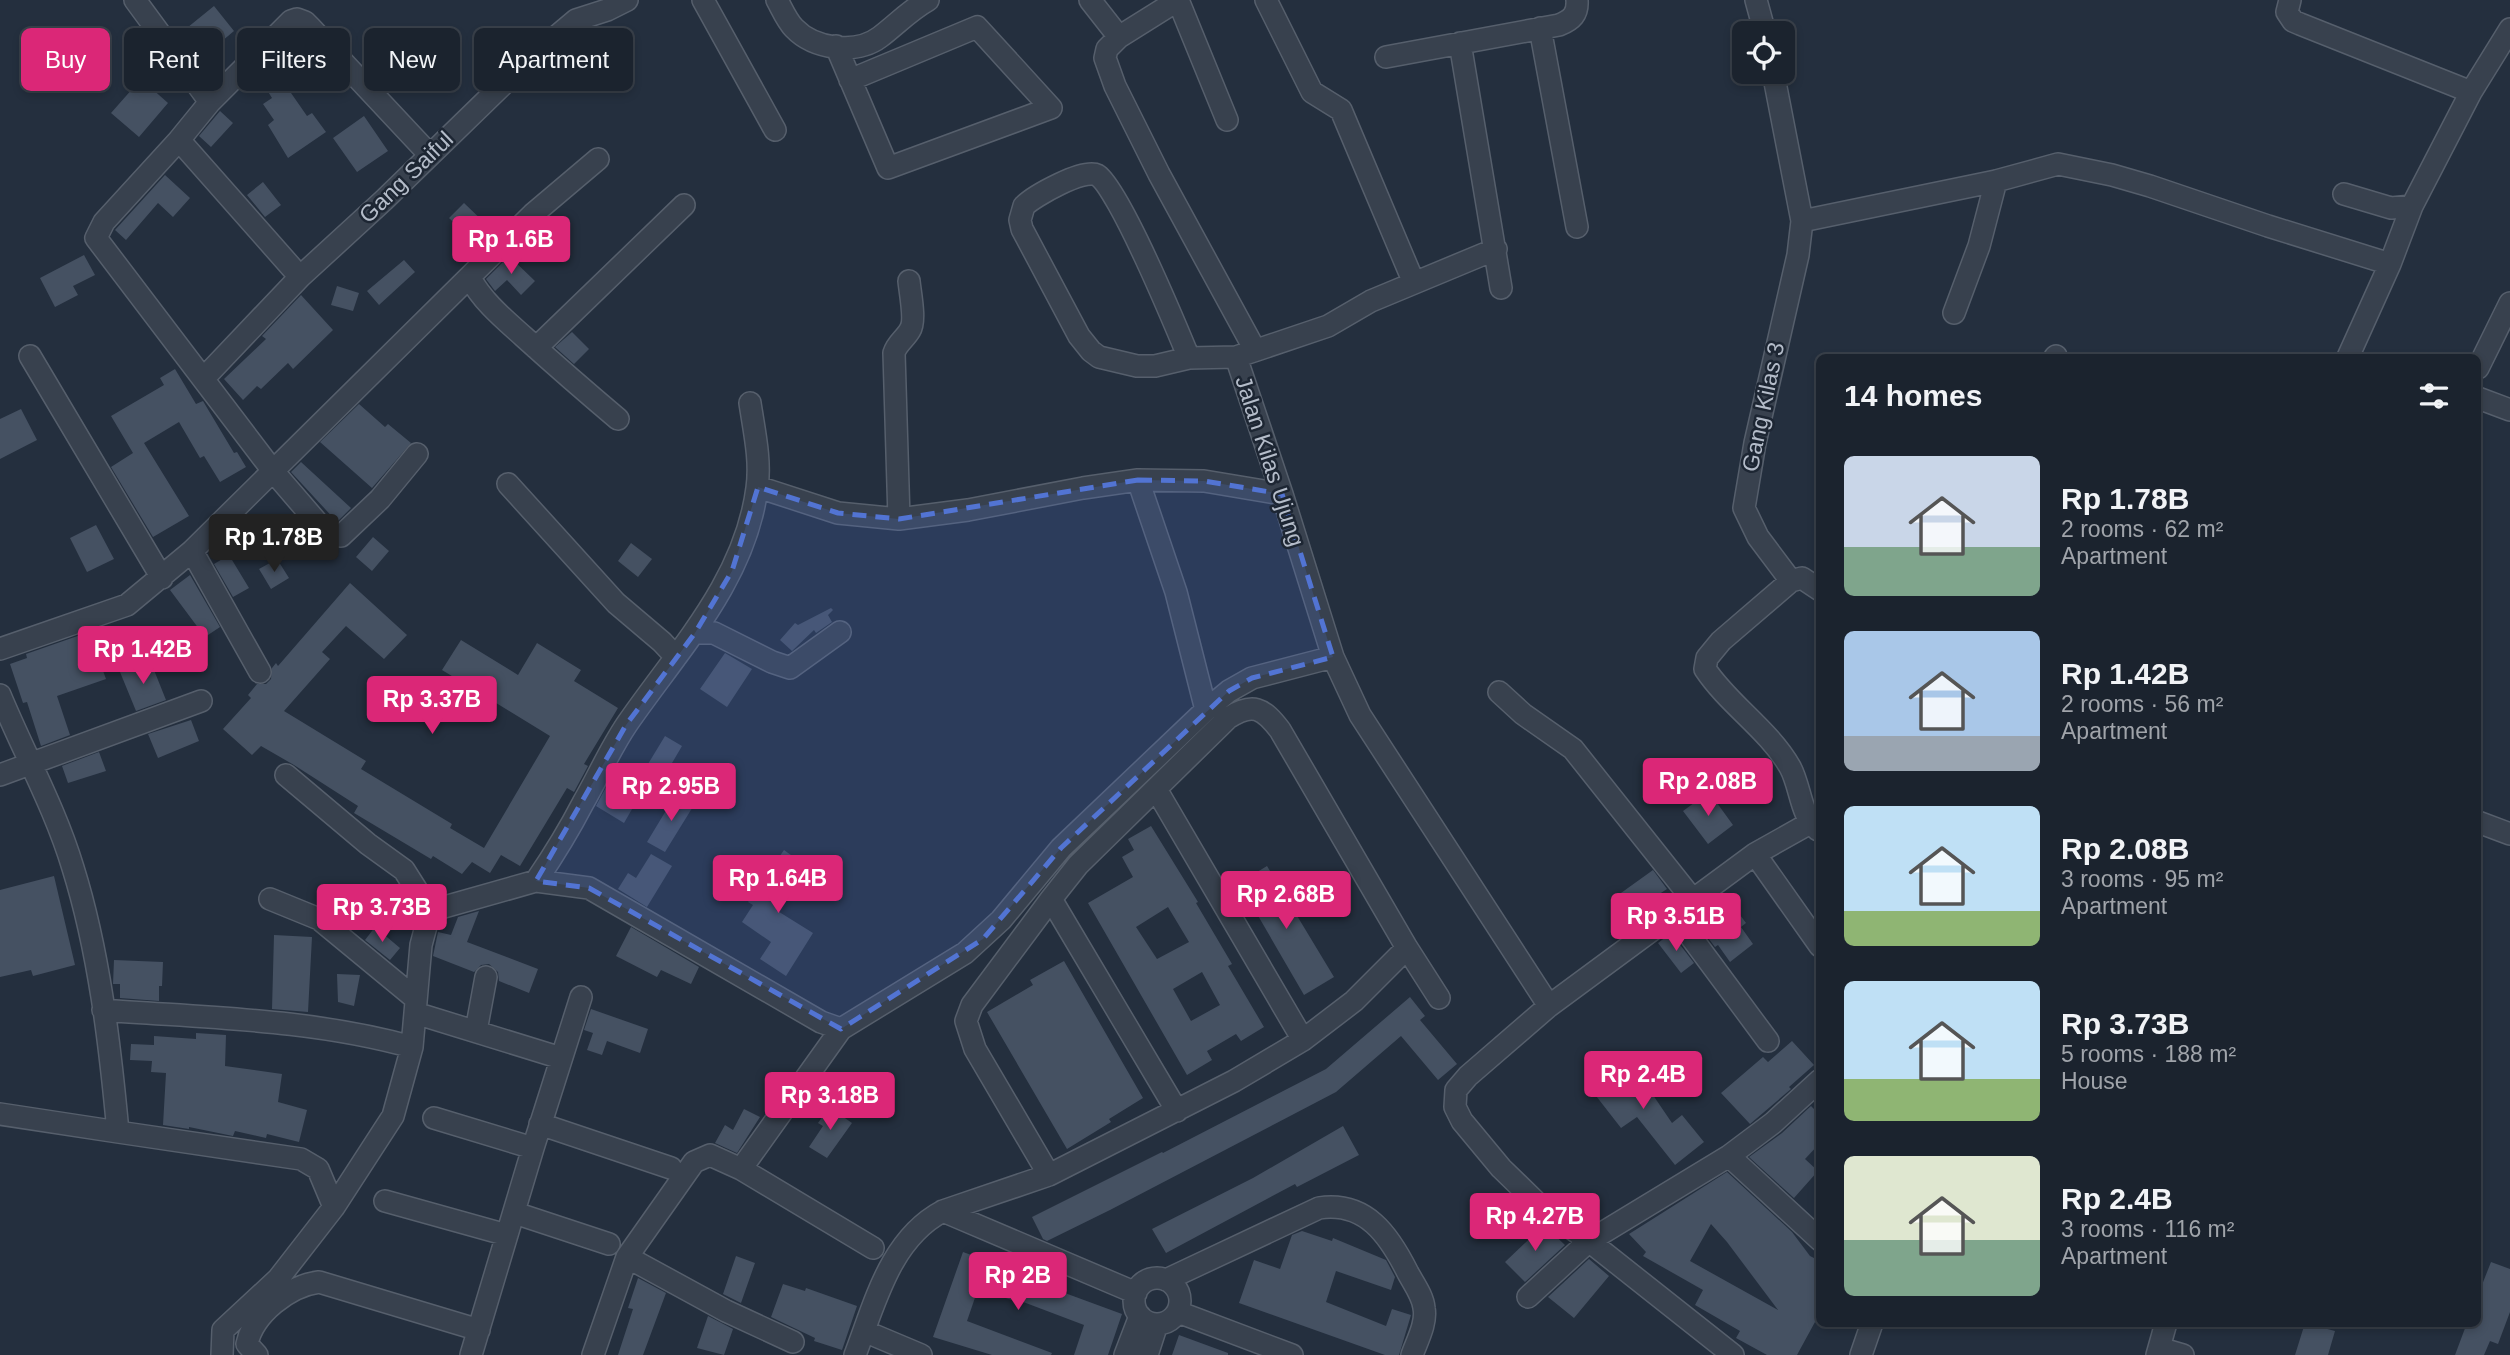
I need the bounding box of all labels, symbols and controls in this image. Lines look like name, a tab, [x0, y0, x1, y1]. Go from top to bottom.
map controls	[1732, 21, 1795, 84]
button: locate	[1732, 21, 1795, 84]
chip: Buy	[21, 28, 110, 91]
chip: Rent	[124, 28, 223, 91]
chip: Filters	[237, 28, 350, 91]
chip: New	[364, 28, 460, 91]
chip: Apartment	[474, 28, 633, 91]
street label: Gang Saiful	[354, 126, 458, 228]
pin: Rp 1.6B	[446, 216, 576, 276]
text: Rp 1.6B	[468, 226, 554, 252]
street label: Gang Kilas 3	[1737, 340, 1789, 474]
street label: Jalan Kilas Ujung	[1230, 372, 1310, 550]
icon: filters	[2415, 377, 2453, 415]
text: 14 homes	[1844, 379, 1982, 412]
text: Rp 1.78B	[2061, 482, 2189, 515]
icon: home	[1900, 484, 1984, 568]
pin: Rp 1.78B	[202, 514, 346, 574]
text: 2 rooms · 62 m²	[2061, 516, 2223, 542]
text: Rp 1.78B	[225, 524, 323, 550]
text: Apartment	[2061, 543, 2167, 569]
pin: Rp 1.42B	[71, 626, 215, 686]
text: Rp 1.42B	[94, 636, 192, 662]
text: Rp 1.42B	[2061, 657, 2189, 690]
icon: home	[1900, 659, 1984, 743]
pin: Rp 3.37B	[360, 676, 504, 736]
text: Rp 3.37B	[383, 686, 481, 712]
text: 2 rooms · 56 m²	[2061, 691, 2223, 717]
text: Apartment	[2061, 718, 2167, 744]
pin: Rp 2.08B	[1636, 758, 1780, 818]
pin: Rp 2.95B	[599, 764, 743, 823]
text: Rp 2.08B	[1659, 768, 1757, 794]
text: Rp 2.95B	[622, 773, 720, 799]
text: Rp 2.08B	[2061, 832, 2189, 865]
icon: home	[1900, 834, 1984, 918]
pin: Rp 1.64B	[706, 856, 850, 915]
text: Rp 1.64B	[729, 865, 827, 891]
text: 3 rooms · 95 m²	[2061, 866, 2223, 892]
pin: Rp 2.68B	[1214, 872, 1358, 931]
text: Rp 2.68B	[1237, 881, 1335, 907]
pin: Rp 3.73B	[310, 884, 454, 944]
text: Apartment	[2061, 893, 2167, 919]
text: Rp 3.73B	[333, 894, 431, 920]
pin: Rp 3.51B	[1604, 894, 1748, 953]
text: Rp 3.51B	[1627, 903, 1725, 929]
text: Rp 3.73B	[2061, 1007, 2189, 1040]
icon: home	[1900, 1009, 1984, 1093]
text: 5 rooms · 188 m²	[2061, 1041, 2236, 1067]
pin: Rp 2.4B	[1578, 1052, 1708, 1111]
text: Rp 2.4B	[1600, 1061, 1686, 1087]
text: House	[2061, 1068, 2127, 1094]
pin: Rp 3.18B	[758, 1072, 902, 1132]
text: Rp 3.18B	[781, 1082, 879, 1108]
text: Rp 2.4B	[2061, 1182, 2173, 1215]
icon: home	[1900, 1184, 1984, 1268]
pin: Rp 4.27B	[1463, 1194, 1607, 1253]
text: Rp 4.27B	[1486, 1203, 1584, 1229]
text: 3 rooms · 116 m²	[2061, 1216, 2234, 1242]
text: Apartment	[2061, 1243, 2167, 1269]
pin: Rp 2B	[969, 1252, 1067, 1312]
text: Rp 2B	[985, 1262, 1051, 1288]

